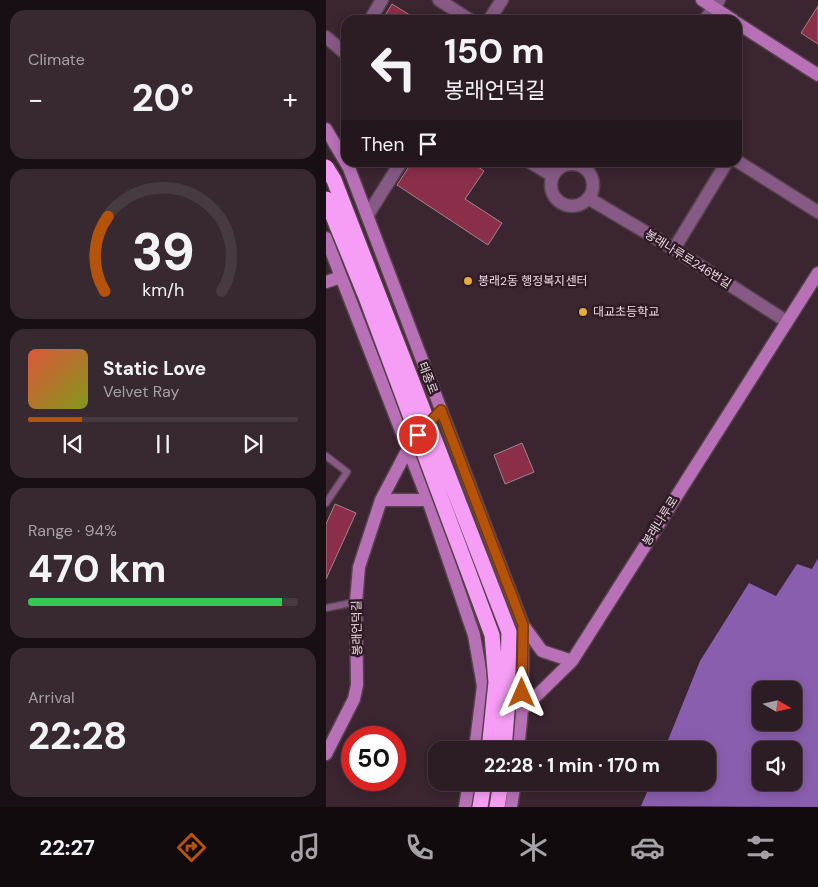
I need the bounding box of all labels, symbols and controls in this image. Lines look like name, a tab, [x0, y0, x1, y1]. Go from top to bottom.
text: 150 m	[444, 28, 544, 74]
icon: left	[361, 35, 426, 100]
text: Climate	[28, 49, 85, 70]
text: 20°	[132, 73, 194, 123]
text: 봉래언덕길	[444, 76, 545, 105]
text: −	[28, 81, 43, 118]
text: +	[283, 81, 298, 118]
icon: arrive	[414, 130, 442, 158]
text: Then	[361, 132, 404, 157]
text: 39	[131, 218, 195, 286]
street label: 봉래나루로246번길	[642, 226, 734, 292]
place label: 봉래2동 행정복지센터	[478, 273, 587, 289]
marker: 봉래2동 행정복지센터	[462, 275, 474, 287]
text: km/h	[142, 278, 184, 302]
place label: 대교초등학교	[593, 304, 659, 320]
marker: 대교초등학교	[577, 306, 589, 318]
text: Static Love	[103, 356, 206, 381]
street label: 태종로	[415, 360, 441, 396]
text: Velvet Ray	[103, 381, 179, 402]
pin	[397, 414, 439, 456]
icon: arrive	[404, 421, 432, 449]
icon: previous	[59, 430, 87, 458]
icon: pause	[149, 430, 177, 458]
icon: next	[239, 430, 267, 458]
street label: 봉래나루로	[639, 493, 681, 549]
text: Range · 94%	[28, 520, 117, 541]
text: 470 km	[28, 544, 166, 594]
street label: 봉래언덕길	[349, 600, 365, 656]
position arrow	[495, 666, 547, 718]
north arrow	[752, 681, 802, 731]
map controls	[752, 681, 802, 791]
text: Arrival	[28, 687, 75, 708]
text: 22:28	[28, 711, 127, 761]
speed limit sign: 50	[341, 726, 406, 791]
button: sound	[752, 741, 802, 791]
text: 22:28 · 1 min · 170 m	[484, 753, 660, 778]
icon: directions	[174, 830, 209, 865]
icon: music	[288, 830, 323, 865]
icon: phone	[402, 830, 437, 865]
icon: climate	[516, 830, 551, 865]
icon: car	[630, 830, 665, 865]
icon: filters	[743, 830, 778, 865]
text: 22:27	[39, 833, 95, 862]

